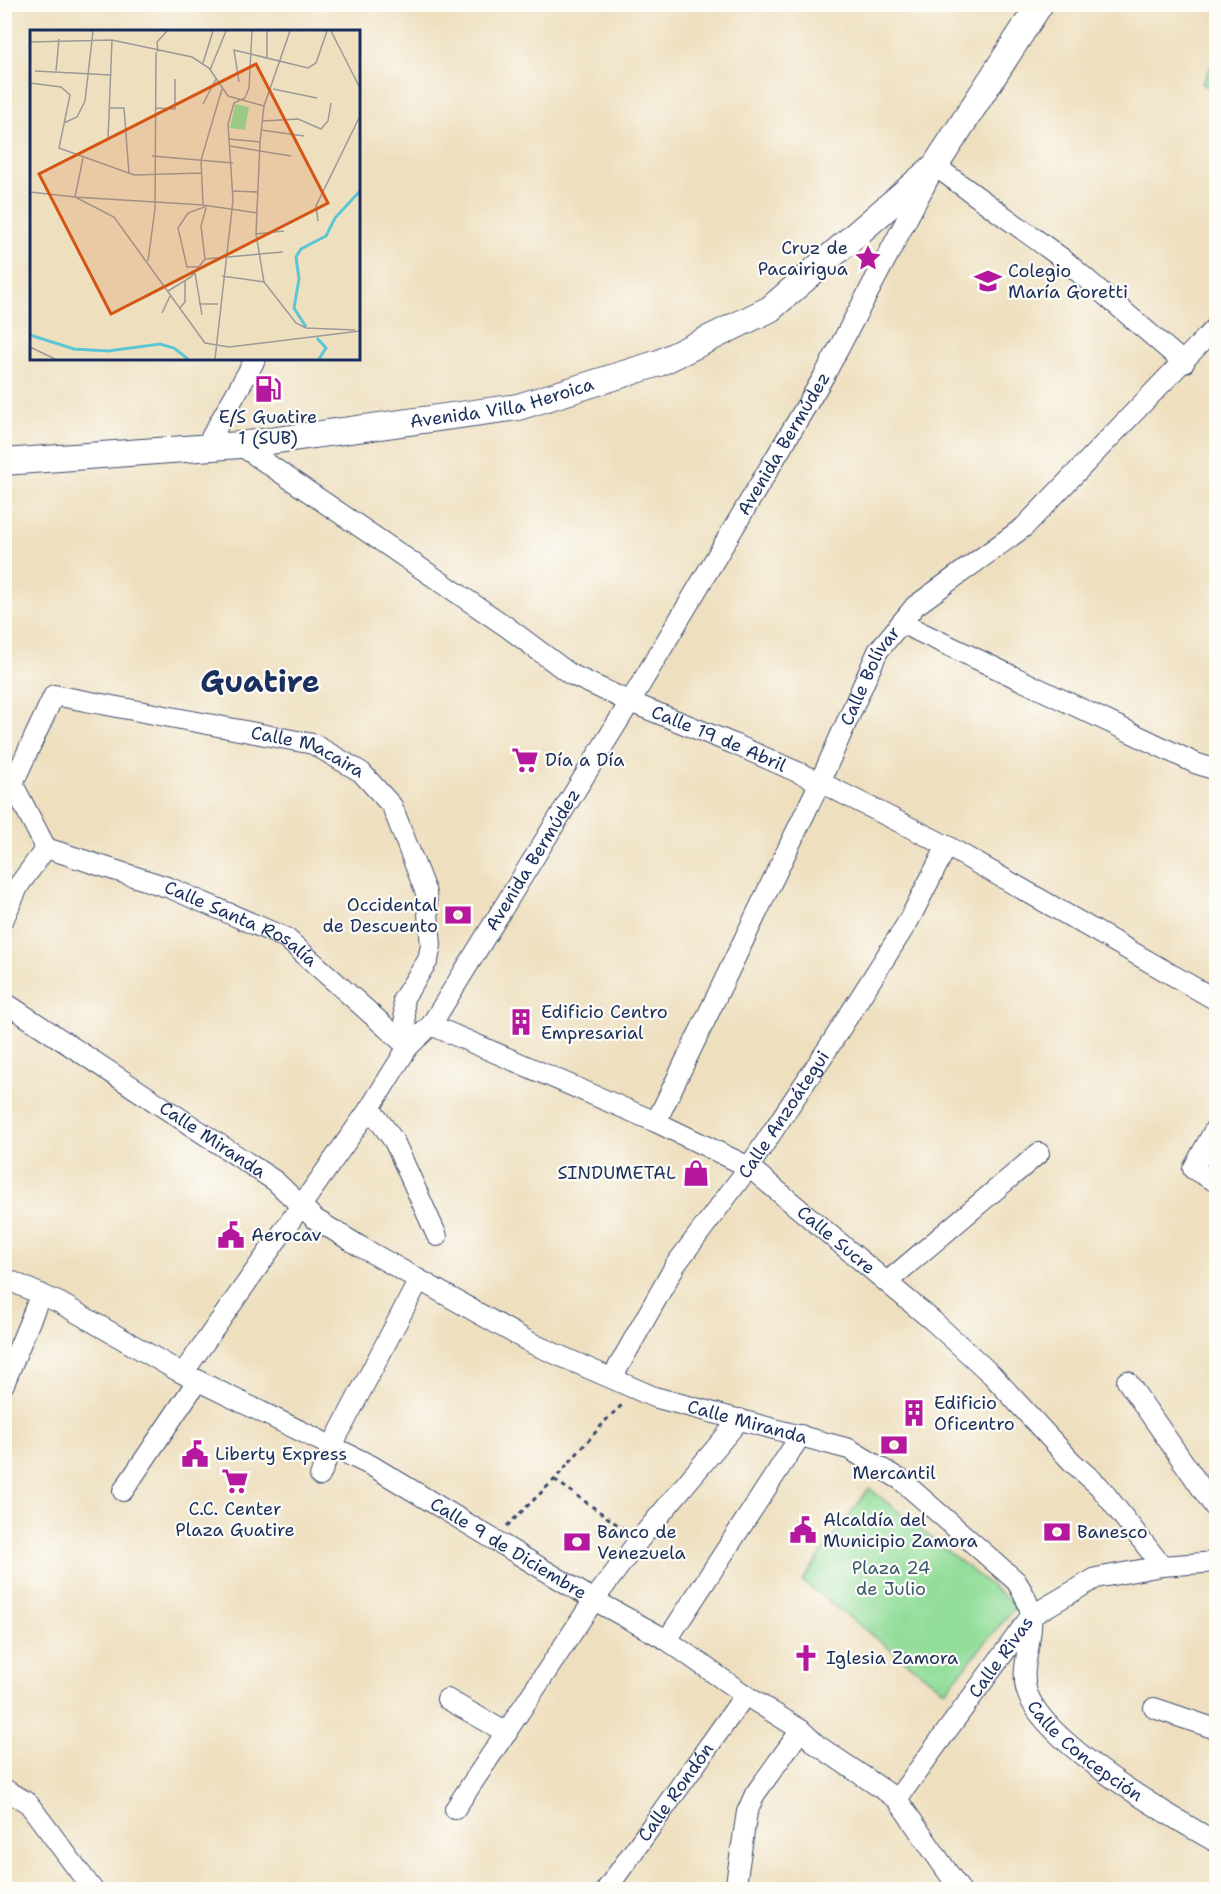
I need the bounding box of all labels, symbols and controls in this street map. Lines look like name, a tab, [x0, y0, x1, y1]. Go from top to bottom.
inset map	[30, 30, 360, 360]
place label: Cruz de Pacairigua	[758, 236, 848, 281]
place icon: Cruz de Pacairigua	[853, 243, 883, 273]
place label: Colegio María Goretti	[1008, 259, 1128, 304]
school or university icon: Colegio María Goretti	[973, 266, 1003, 296]
street label: Avenida Bermúdez	[732, 368, 836, 520]
street label: Avenida Villa Heroica	[408, 372, 597, 434]
fuel station icon: E/S Guatire 1 (SUB)	[253, 374, 283, 404]
place label: E/S Guatire 1 (SUB)	[219, 405, 317, 450]
street label: Calle Bolívar	[834, 621, 906, 729]
district label: Guatire	[200, 661, 320, 702]
street label: Calle 19 de Abril	[648, 700, 791, 778]
street label: Calle Macaira	[249, 721, 369, 783]
supermarket icon: Día a Día	[510, 745, 540, 775]
place label: Día a Día	[545, 748, 624, 772]
street label: Avenida Bermúdez	[480, 784, 586, 935]
street label: Calle Santa Rosalía	[161, 875, 322, 972]
place label: Occidental de Descuento	[322, 893, 439, 938]
bank icon: Occidental de Descuento	[443, 900, 473, 930]
place label: Edificio Centro Empresarial	[541, 1000, 668, 1045]
building icon: Edificio Centro Empresarial	[506, 1007, 536, 1037]
street label: Calle Anzoátegui	[733, 1046, 835, 1183]
street label: Calle Miranda	[155, 1096, 271, 1184]
shop icon: SINDUMETAL	[681, 1158, 711, 1188]
place label: SINDUMETAL	[558, 1161, 676, 1185]
street label: Calle Sucre	[792, 1200, 880, 1280]
public building icon: Aerocav	[216, 1220, 246, 1250]
place label: Aerocav	[251, 1223, 322, 1247]
place label: Edificio Oficentro	[934, 1391, 1015, 1436]
street label: Calle Miranda	[685, 1394, 810, 1449]
building icon: Edificio Oficentro	[899, 1398, 929, 1428]
bank icon: Mercantil	[879, 1430, 909, 1460]
public building icon: Liberty Express	[180, 1439, 210, 1469]
place label: Liberty Express	[215, 1442, 347, 1466]
place label: Mercantil	[852, 1461, 936, 1485]
supermarket icon: C.C. Center Plaza Guatire	[220, 1466, 250, 1496]
street label: Calle 9 de Diciembre	[426, 1492, 591, 1605]
place label: C.C. Center Plaza Guatire	[175, 1497, 295, 1542]
place label: Alcaldía del Municipio Zamora	[823, 1508, 978, 1553]
public building icon: Alcaldía del Municipio Zamora	[788, 1515, 818, 1545]
bank icon: Banesco	[1042, 1517, 1072, 1547]
place label: Banco de Venezuela	[597, 1520, 686, 1565]
place label: Banesco	[1077, 1520, 1148, 1544]
bank icon: Banco de Venezuela	[562, 1527, 592, 1557]
park label: Plaza 24 de Julio	[852, 1556, 930, 1601]
street label: Calle Rivas	[963, 1611, 1039, 1703]
church icon: Iglesia Zamora	[791, 1643, 821, 1673]
place label: Iglesia Zamora	[826, 1646, 958, 1670]
street label: Calle Concepción	[1021, 1696, 1147, 1807]
street label: Calle Rondón	[632, 1738, 719, 1846]

